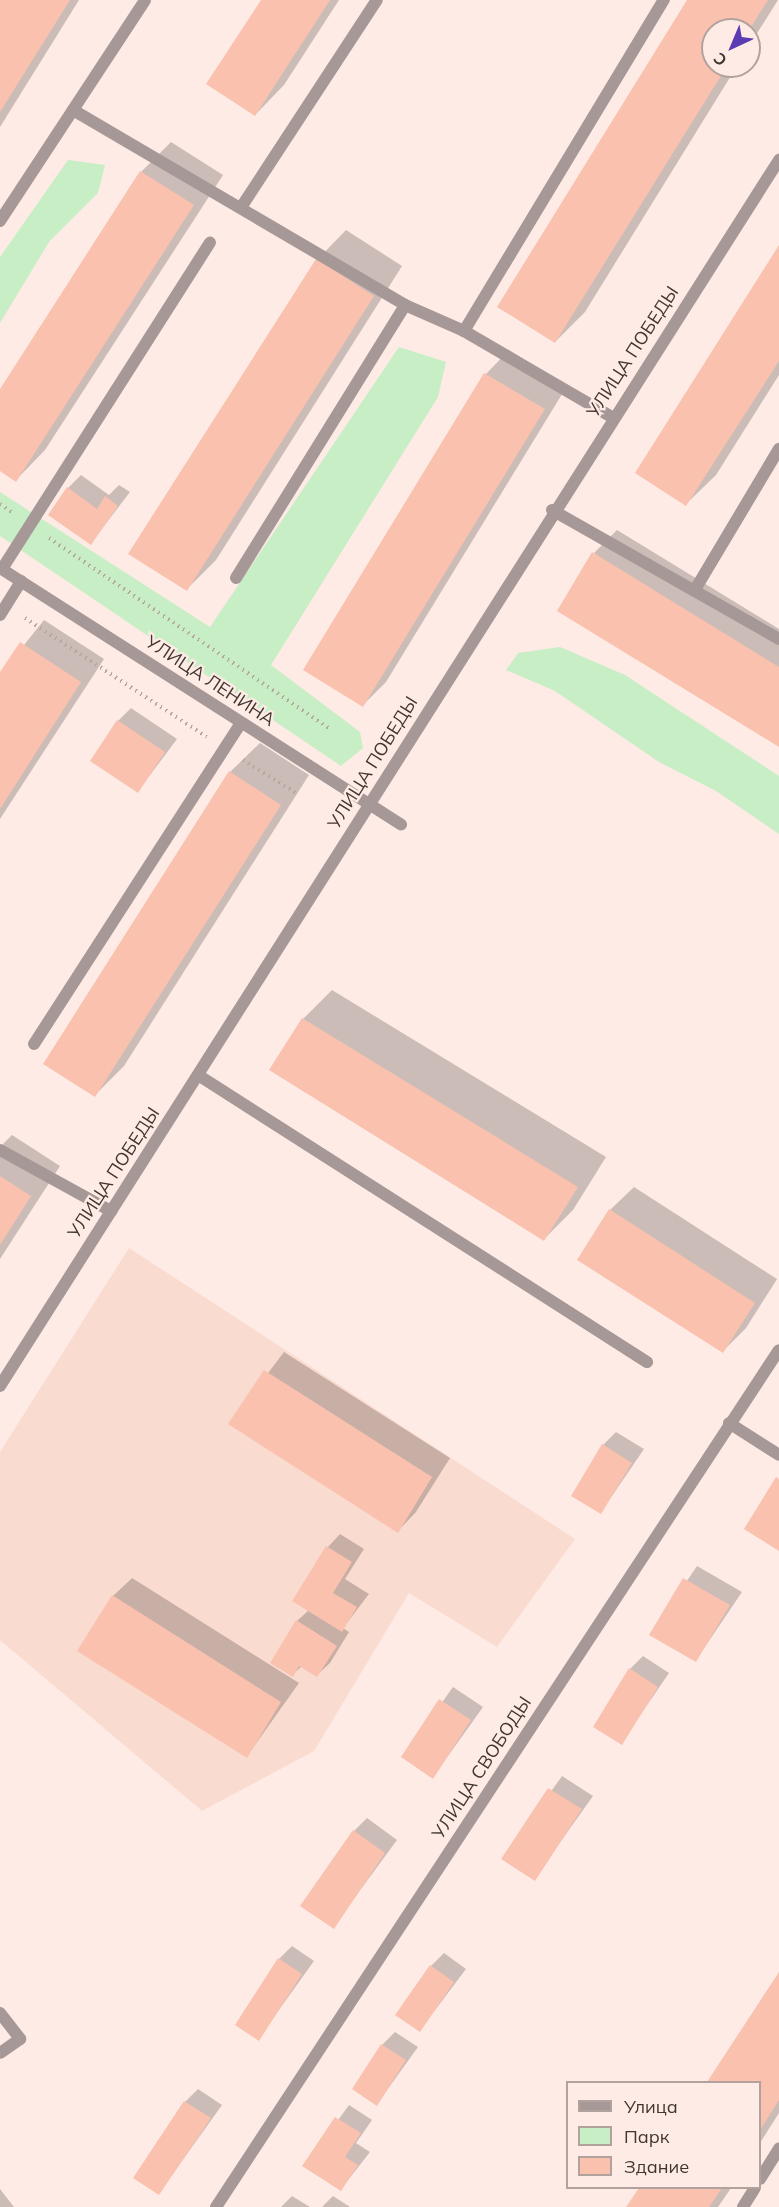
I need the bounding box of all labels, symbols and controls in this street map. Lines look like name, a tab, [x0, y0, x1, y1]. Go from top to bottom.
north arrow	[701, 18, 761, 78]
text: С	[709, 49, 731, 71]
street label: УЛИЦА ПОБЕДЫ	[583, 282, 683, 422]
street label: УЛИЦА ЛЕНИНА	[141, 631, 279, 731]
street label: УЛИЦА ПОБЕДЫ	[324, 693, 422, 833]
street label: УЛИЦА ПОБЕДЫ	[64, 1103, 164, 1243]
street label: УЛИЦА СВОБОДЫ	[428, 1693, 536, 1843]
legend	[566, 2081, 761, 2189]
text: Улица	[624, 2095, 678, 2118]
text: Парк	[624, 2125, 669, 2148]
text: Здание	[624, 2155, 689, 2178]

